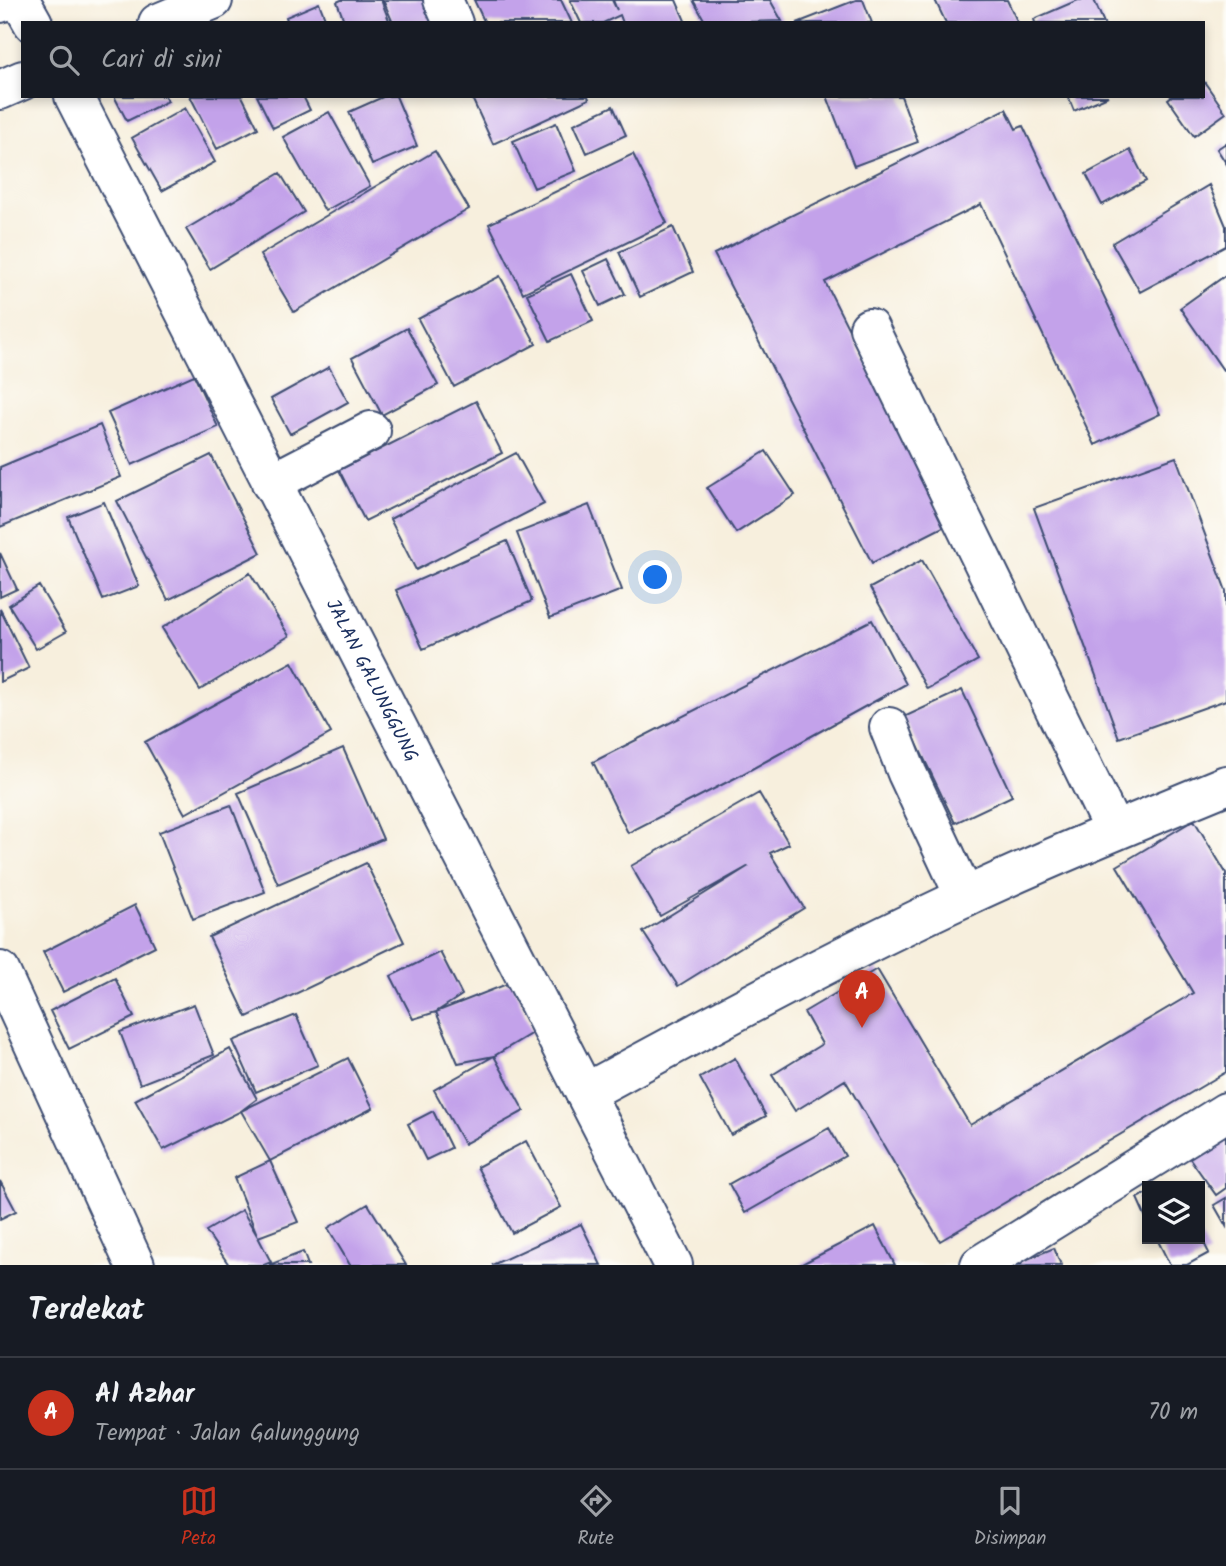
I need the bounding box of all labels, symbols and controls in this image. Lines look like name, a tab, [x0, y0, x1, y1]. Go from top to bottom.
search box	[21, 21, 1205, 98]
text: Cari di sini	[101, 39, 221, 81]
icon: search	[45, 41, 83, 79]
your location	[638, 560, 672, 594]
street label: JALAN GALUNGGUNG	[317, 594, 426, 768]
pin: A	[839, 970, 885, 1028]
map controls	[1142, 1181, 1205, 1244]
button: layers	[1142, 1181, 1205, 1244]
text: Terdekat	[28, 1287, 144, 1335]
text: Al Azhar	[95, 1374, 194, 1416]
text: A	[44, 1395, 58, 1431]
text: 70 m	[1148, 1395, 1198, 1431]
text: Tempat · Jalan Galunggung	[95, 1416, 360, 1452]
tab: Peta	[180, 1482, 218, 1554]
tab: Rute	[577, 1482, 615, 1554]
tab: Disimpan	[974, 1482, 1046, 1554]

